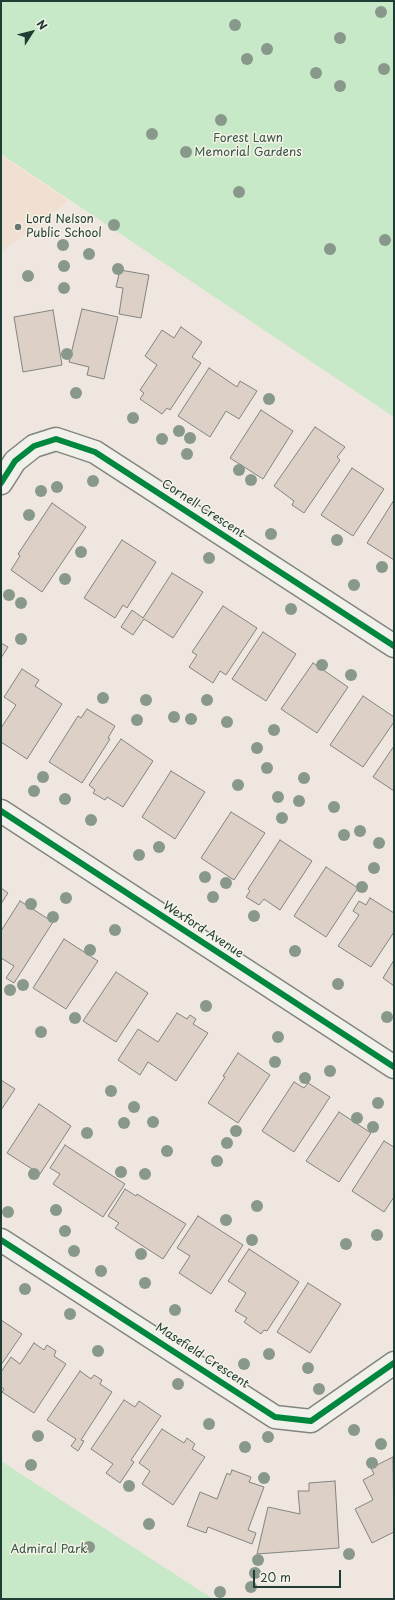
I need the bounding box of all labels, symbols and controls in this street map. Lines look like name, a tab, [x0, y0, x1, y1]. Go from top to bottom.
north arrow	[12, 12, 52, 52]
text: N	[33, 16, 52, 33]
park label: Forest Lawn Memorial Gardens	[194, 132, 302, 160]
place label: Lord Nelson Public School	[26, 213, 102, 241]
marker: Lord Nelson Public School	[13, 222, 23, 232]
street label: Cornell Crescent	[159, 477, 247, 541]
street label: Wexford Avenue	[160, 899, 246, 961]
street label: Masefield Crescent	[153, 1320, 251, 1392]
park label: Admiral Park	[10, 1543, 88, 1557]
scale bar	[255, 1562, 343, 1588]
text: 20 m	[260, 1568, 291, 1586]

